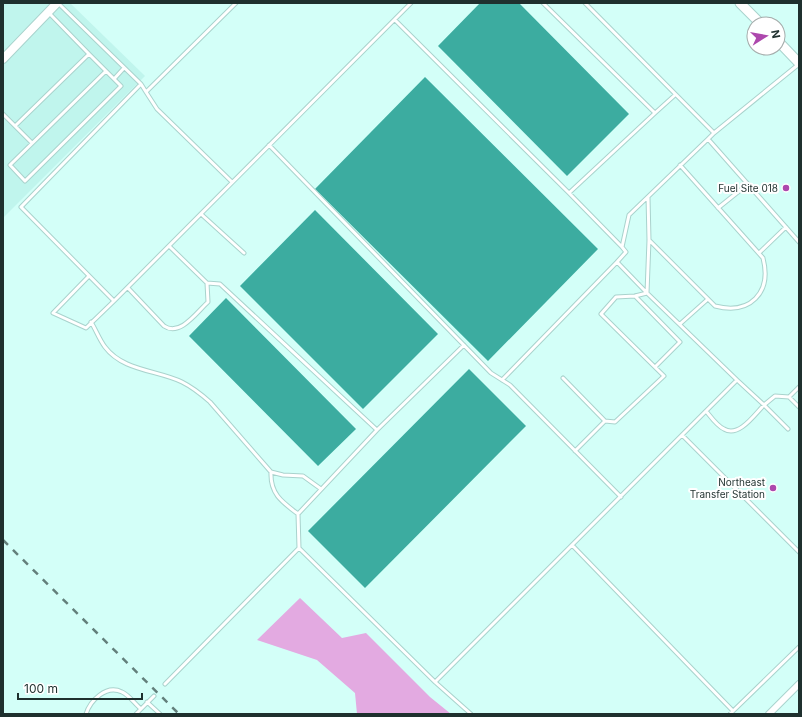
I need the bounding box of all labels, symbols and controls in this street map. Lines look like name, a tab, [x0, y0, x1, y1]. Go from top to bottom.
north arrow	[746, 16, 786, 56]
text: N	[768, 29, 783, 40]
place label: Fuel Site 018	[718, 182, 778, 194]
marker: Fuel Site 018	[781, 183, 791, 193]
place label: Northeast Transfer Station	[690, 476, 766, 500]
marker: Northeast Transfer Station	[768, 483, 778, 493]
scale bar	[18, 675, 142, 701]
text: 100 m	[24, 681, 58, 696]

